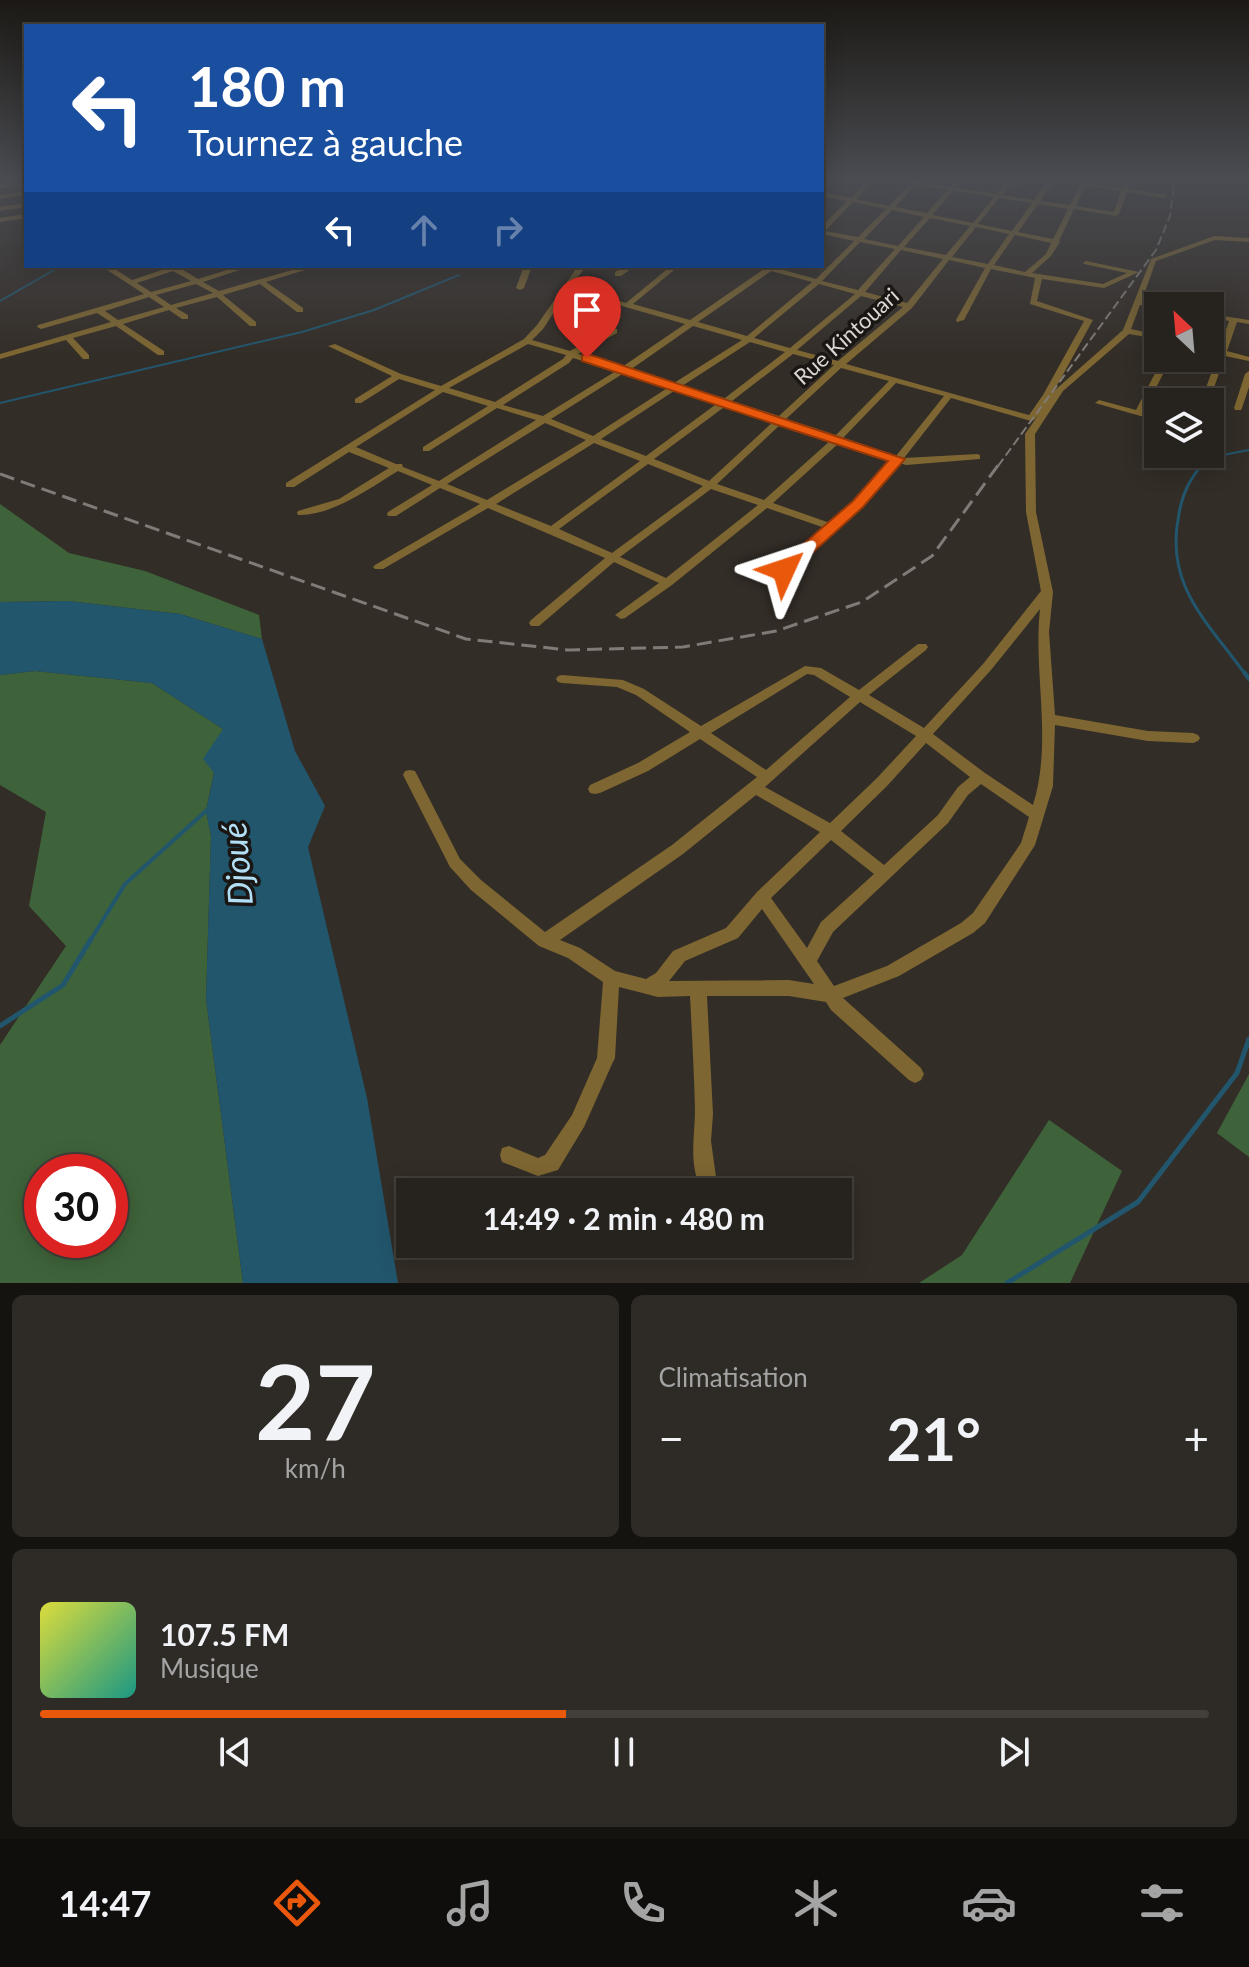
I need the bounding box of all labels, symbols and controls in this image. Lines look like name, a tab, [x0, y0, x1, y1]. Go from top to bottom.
text: 180 m	[188, 52, 346, 119]
icon: left	[56, 56, 160, 160]
text: Tournez à gauche	[188, 120, 463, 164]
icon: left	[318, 208, 362, 252]
icon: ahead	[402, 208, 446, 252]
icon: right	[486, 208, 530, 252]
pin	[553, 276, 621, 358]
street label: Rue Kintouari	[788, 282, 904, 390]
icon: arrive	[565, 288, 609, 332]
north arrow	[1144, 292, 1224, 372]
map controls	[1144, 292, 1224, 468]
button: layers	[1144, 388, 1224, 468]
position arrow	[742, 528, 826, 612]
water label: Djoué	[212, 821, 260, 907]
speed limit sign: 30	[24, 1154, 128, 1258]
text: 14:49 · 2 min · 480 m	[483, 1200, 765, 1236]
text: 27	[255, 1337, 376, 1462]
text: Climatisation	[659, 1361, 808, 1393]
text: 21°	[886, 1402, 981, 1474]
text: −	[659, 1412, 684, 1464]
text: +	[1183, 1412, 1209, 1464]
text: km/h	[285, 1452, 346, 1484]
text: 107.5 FM	[160, 1616, 289, 1652]
text: Musique	[160, 1652, 259, 1684]
icon: previous	[213, 1730, 257, 1774]
icon: pause	[602, 1730, 646, 1774]
icon: next	[992, 1730, 1036, 1774]
icon: directions	[269, 1875, 325, 1931]
icon: music	[442, 1875, 498, 1931]
icon: phone	[615, 1875, 671, 1931]
icon: climate	[788, 1875, 844, 1931]
icon: car	[961, 1875, 1017, 1931]
icon: filters	[1134, 1875, 1190, 1931]
text: 14:47	[59, 1881, 151, 1925]

